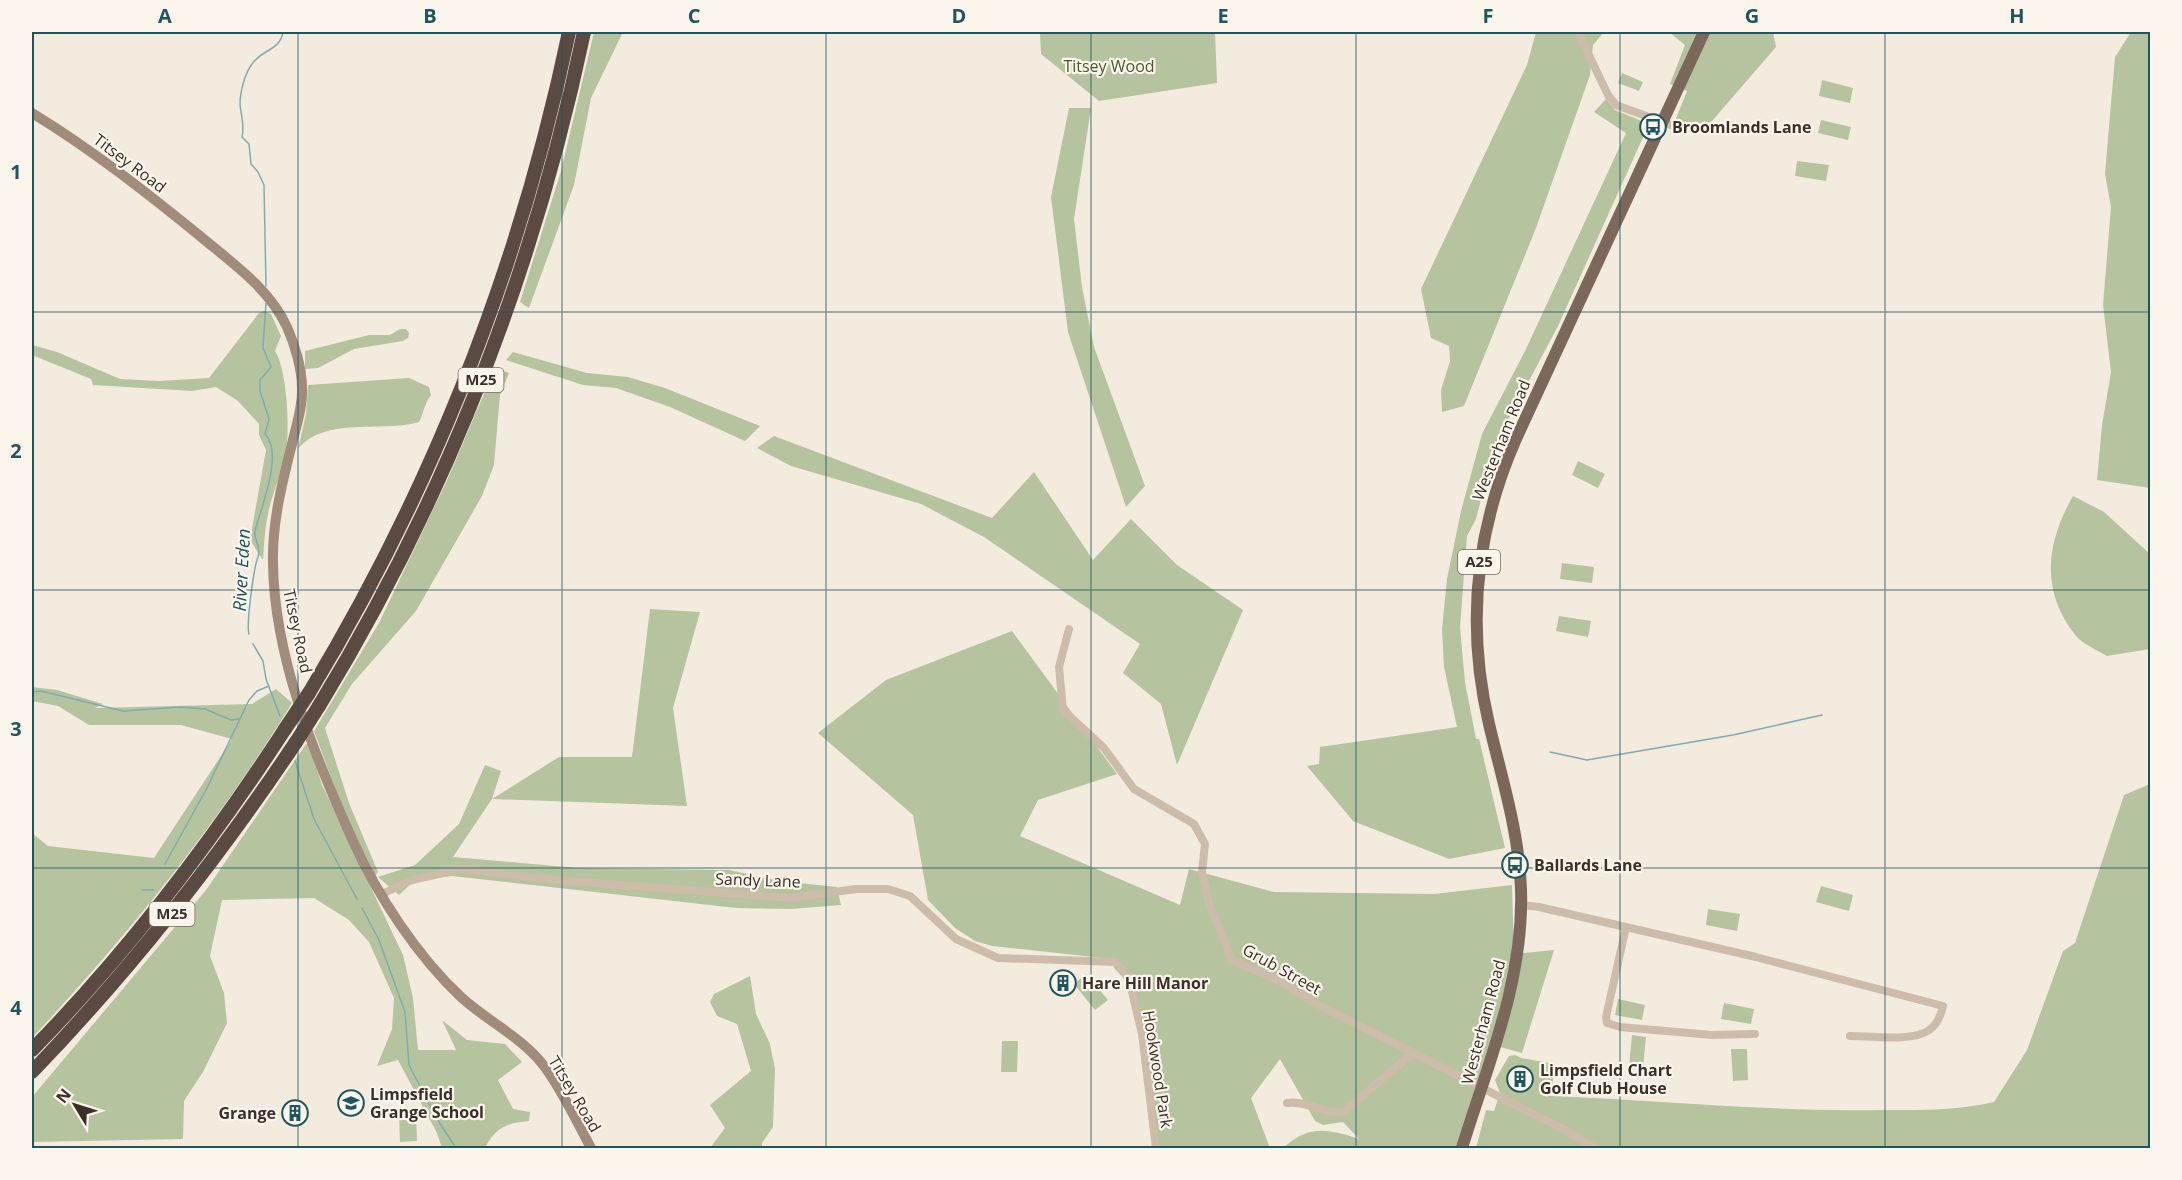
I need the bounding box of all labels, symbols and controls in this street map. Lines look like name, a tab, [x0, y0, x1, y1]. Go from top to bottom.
text: A	[158, 2, 172, 29]
text: B	[423, 2, 437, 29]
text: C	[688, 2, 701, 29]
text: D	[952, 2, 966, 29]
text: E	[1217, 2, 1229, 29]
text: F	[1483, 2, 1493, 29]
text: G	[1745, 2, 1759, 29]
text: H	[2009, 2, 2025, 29]
park label: Titsey Wood	[1063, 55, 1155, 77]
bus stop icon: Broomlands Lane	[1638, 112, 1668, 142]
place label: Broomlands Lane	[1672, 116, 1812, 138]
street label: Titsey Road	[89, 128, 171, 198]
text: 1	[10, 158, 22, 185]
road number: M25	[458, 368, 504, 392]
street label: Westerham Road	[1467, 376, 1535, 504]
text: 2	[10, 437, 22, 464]
water label: River Eden	[227, 528, 255, 612]
road number: A25	[1458, 550, 1500, 574]
street label: Titsey Road	[278, 587, 318, 675]
text: 3	[10, 715, 22, 742]
bus stop icon: Ballards Lane	[1500, 850, 1530, 880]
place label: Ballards Lane	[1534, 854, 1642, 876]
street label: Sandy Lane	[715, 868, 801, 892]
road number: M25	[150, 902, 195, 926]
street label: Grub Street	[1239, 938, 1325, 1000]
street label: Westerham Road	[1456, 957, 1510, 1087]
building icon: Hare Hill Manor	[1048, 968, 1078, 998]
place label: Hare Hill Manor	[1082, 972, 1208, 994]
text: 4	[10, 994, 22, 1021]
street label: Hookwood Park	[1138, 1009, 1178, 1130]
street label: Titsey Road	[544, 1052, 606, 1136]
place label: Limpsfield Chart Golf Club House	[1540, 1059, 1672, 1099]
building icon: Limpsfield Chart Golf Club House	[1505, 1064, 1535, 1094]
north arrow	[45, 1075, 105, 1135]
place label: Limpsfield Grange School	[370, 1083, 484, 1123]
text: N	[51, 1084, 76, 1108]
school or university icon: Limpsfield Grange School	[336, 1088, 366, 1118]
building icon: Grange	[280, 1098, 310, 1128]
place label: Grange	[218, 1102, 276, 1124]

